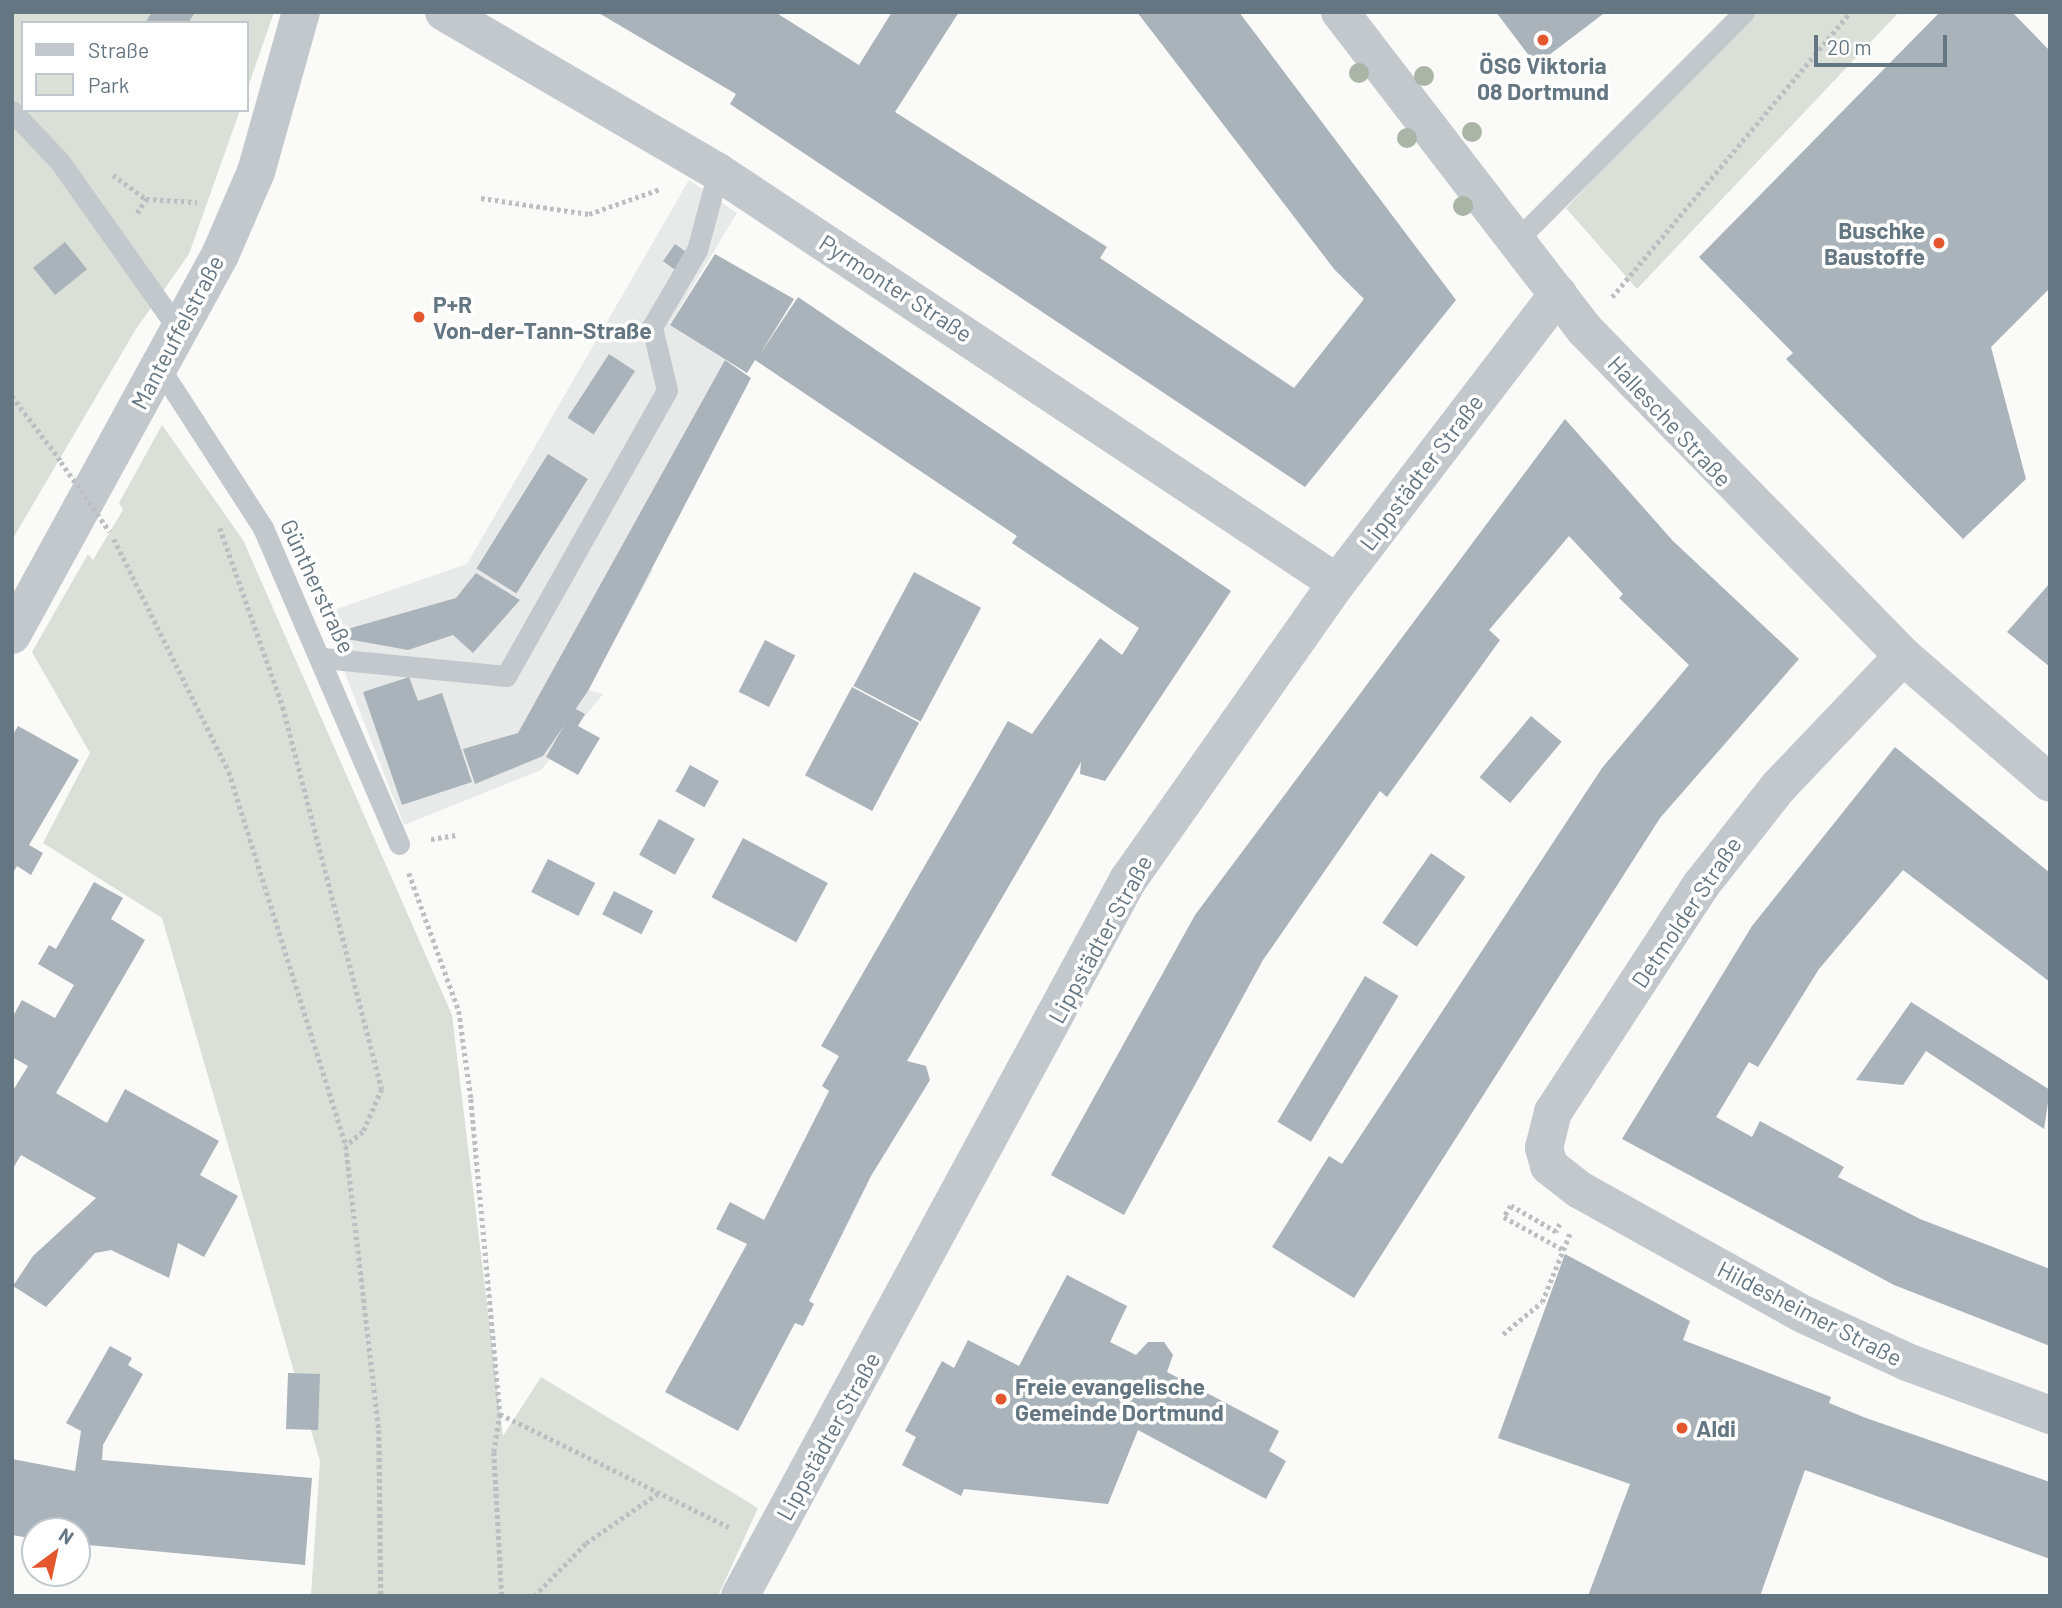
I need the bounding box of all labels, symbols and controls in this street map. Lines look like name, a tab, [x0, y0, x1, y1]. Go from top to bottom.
legend	[21, 21, 248, 112]
scale bar	[1817, 21, 1950, 65]
marker: ÖSG Viktoria 08 Dortmund	[1535, 32, 1551, 48]
text: 20 m	[1827, 34, 1872, 59]
text: Straße	[88, 37, 149, 62]
place label: ÖSG Viktoria 08 Dortmund	[1477, 51, 1609, 105]
text: Park	[88, 72, 129, 97]
place label: Buschke Baustoffe	[1824, 216, 1925, 270]
street label: Pyrmonter Straße	[814, 228, 978, 348]
marker: Buschke Baustoffe	[1931, 235, 1947, 251]
street label: Manteuffelstraße	[125, 250, 229, 414]
place label: P+R Von-der-Tann-Straße	[433, 290, 652, 344]
marker: P+R Von-der-Tann-Straße	[411, 309, 427, 325]
street label: Hallesche Straße	[1602, 350, 1738, 492]
street label: Lippstädter Straße	[1353, 389, 1489, 555]
street label: Güntherstraße	[275, 515, 361, 657]
street label: Detmolder Straße	[1625, 831, 1747, 993]
street label: Lippstädter Straße	[1042, 850, 1158, 1028]
street label: Hildesheimer Straße	[1713, 1255, 1907, 1371]
street label: Lippstädter Straße	[770, 1347, 886, 1525]
place label: Freie evangelische Gemeinde Dortmund	[1015, 1372, 1224, 1426]
marker: Freie evangelische Gemeinde Dortmund	[993, 1391, 1009, 1407]
place label: Aldi	[1696, 1414, 1736, 1442]
marker: Aldi	[1674, 1420, 1690, 1436]
north arrow	[21, 1517, 91, 1587]
text: N	[55, 1523, 78, 1549]

